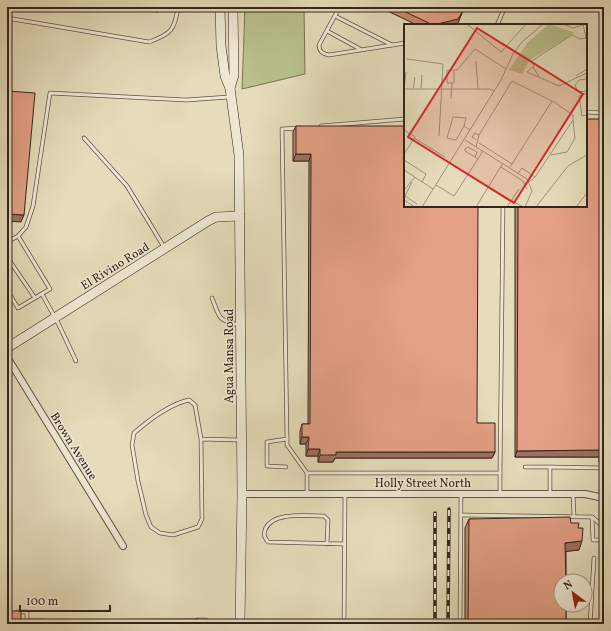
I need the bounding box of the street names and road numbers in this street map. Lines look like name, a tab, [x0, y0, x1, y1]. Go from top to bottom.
street label: El Rivino Road	[78, 239, 153, 294]
street label: Agua Mansa Road	[222, 308, 238, 403]
street label: Brown Avenue	[46, 410, 100, 484]
street label: Holly Street North	[375, 476, 471, 492]

